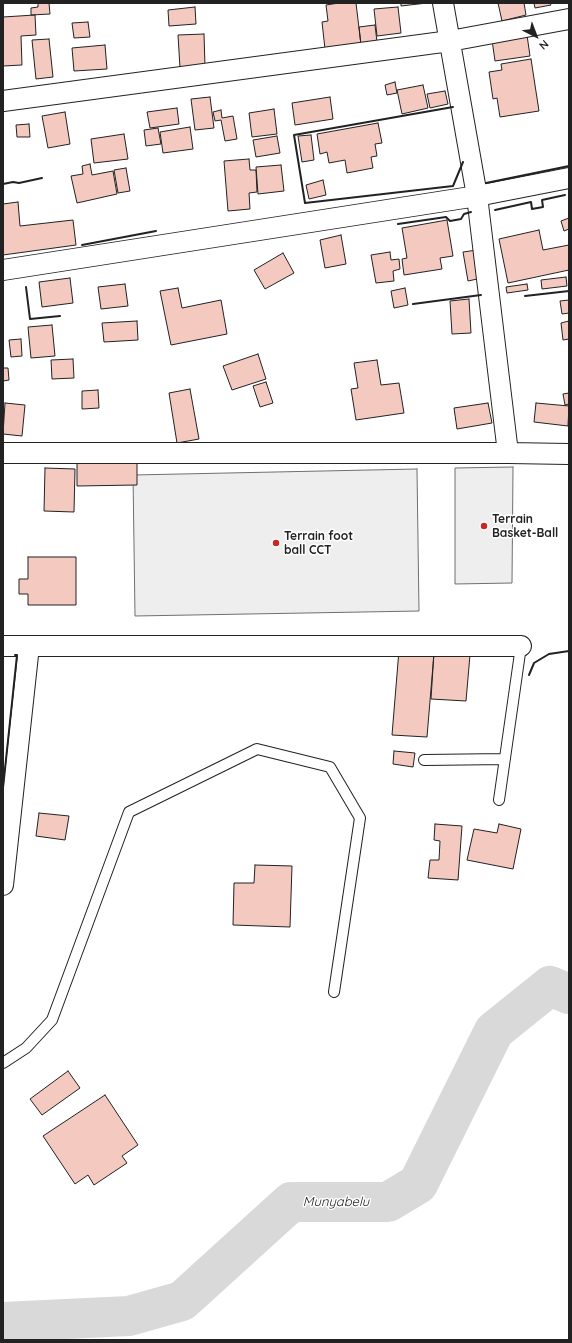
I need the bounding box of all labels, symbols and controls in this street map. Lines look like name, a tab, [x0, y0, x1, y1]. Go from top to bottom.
north arrow	[516, 16, 556, 56]
text: N	[536, 37, 552, 53]
place label: Terrain Basket-Ball	[492, 512, 558, 540]
marker: Terrain Basket-Ball	[479, 521, 489, 531]
place label: Terrain foot ball CCT	[284, 529, 353, 557]
marker: Terrain foot ball CCT	[271, 538, 281, 548]
water label: Munyabelu	[303, 1194, 369, 1210]

